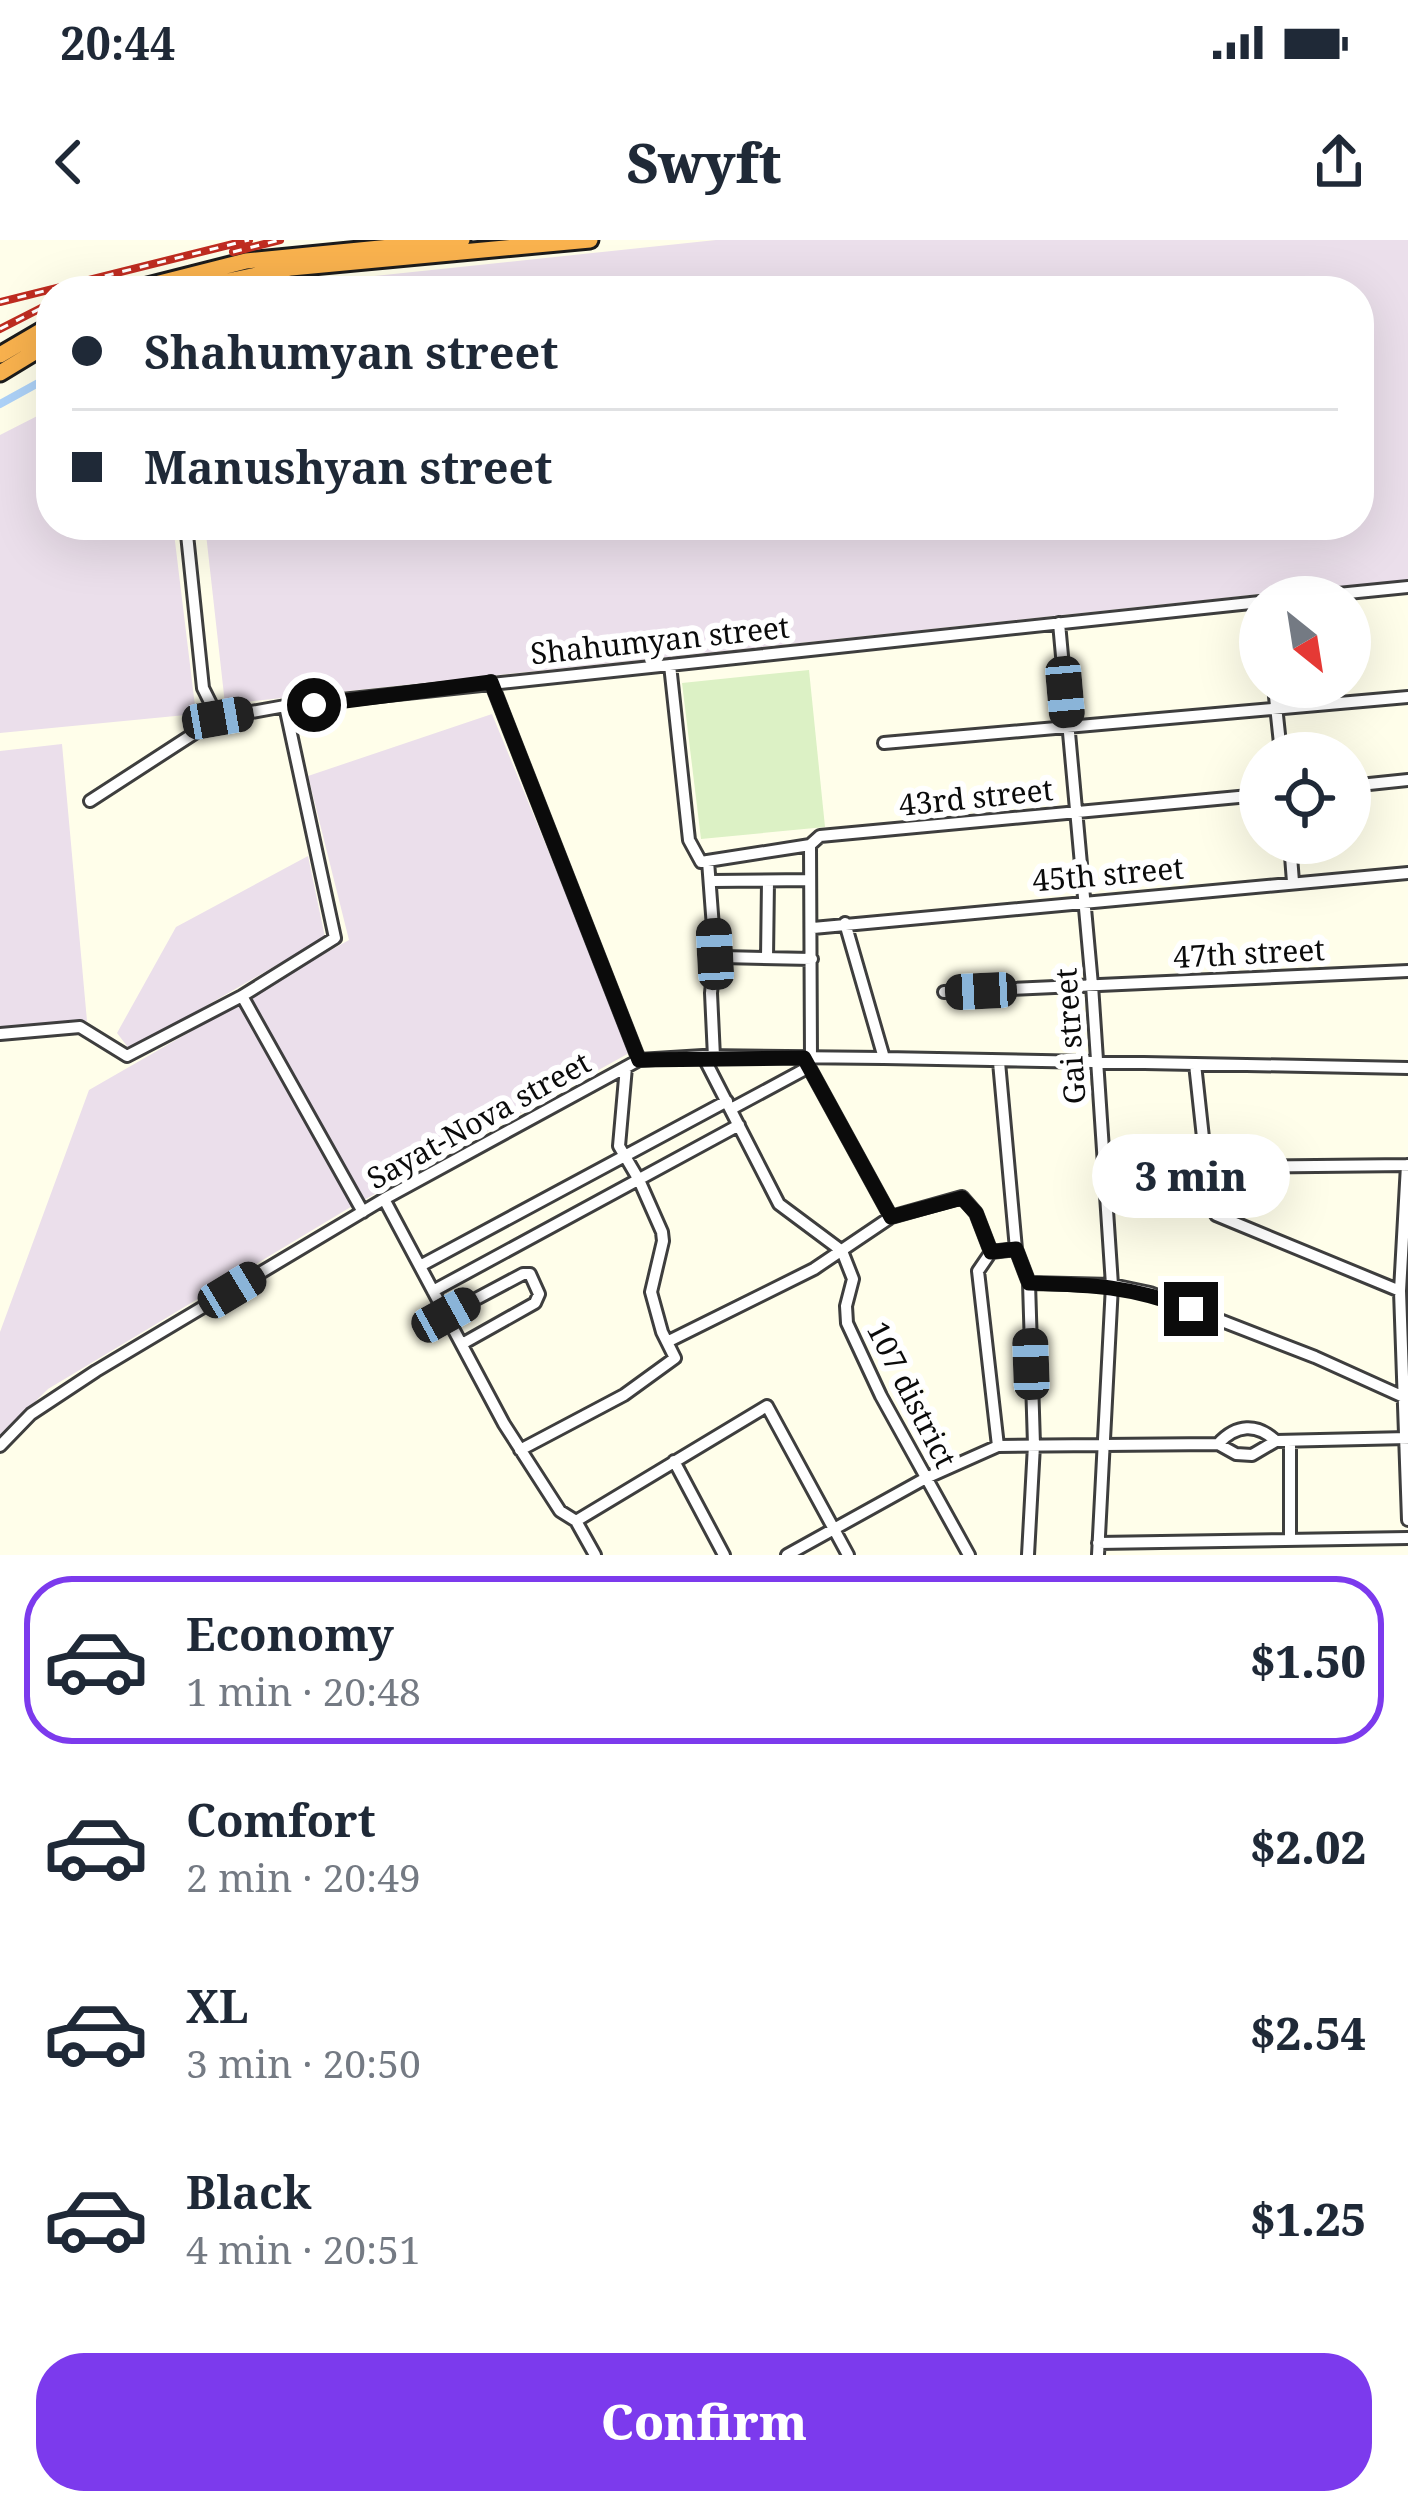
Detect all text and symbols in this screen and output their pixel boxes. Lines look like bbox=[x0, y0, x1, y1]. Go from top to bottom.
text: 20:44 bbox=[60, 12, 175, 73]
text: Swyft bbox=[627, 125, 781, 199]
icon: back bbox=[36, 129, 102, 195]
icon: share bbox=[1306, 129, 1372, 195]
text: Shahumyan street bbox=[144, 321, 558, 382]
text: Manushyan street bbox=[144, 436, 553, 497]
north arrow bbox=[1239, 576, 1371, 708]
map controls bbox=[1239, 576, 1371, 864]
street label: Shahumyan street bbox=[528, 606, 791, 673]
car bbox=[1044, 655, 1086, 729]
route start bbox=[287, 678, 341, 732]
car bbox=[179, 694, 257, 742]
button: locate bbox=[1239, 732, 1371, 864]
street label: 43rd street bbox=[897, 768, 1055, 825]
street label: 45th street bbox=[1030, 846, 1185, 901]
car bbox=[695, 917, 735, 991]
street label: 47th street bbox=[1172, 928, 1326, 977]
street label: Gai street bbox=[1044, 967, 1095, 1106]
car bbox=[944, 971, 1018, 1011]
street label: Sayat-Nova street bbox=[359, 1041, 597, 1198]
callout: 3 min bbox=[1092, 1135, 1290, 1219]
text: 3 min bbox=[1135, 1149, 1247, 1202]
car bbox=[192, 1256, 272, 1324]
car bbox=[406, 1282, 486, 1348]
route end bbox=[1164, 1282, 1218, 1336]
street label: 107 district bbox=[858, 1314, 967, 1475]
car bbox=[1012, 1327, 1050, 1401]
text: Economy bbox=[186, 1603, 394, 1664]
icon: car bbox=[42, 1606, 150, 1714]
text: $1.50 bbox=[1250, 1630, 1366, 1691]
text: 1 min · 20:48 bbox=[186, 1664, 421, 1717]
text: Comfort bbox=[186, 1789, 376, 1850]
icon: car bbox=[42, 1792, 150, 1900]
text: $2.02 bbox=[1250, 1816, 1366, 1877]
text: 2 min · 20:49 bbox=[186, 1850, 421, 1903]
text: XL bbox=[186, 1975, 248, 2036]
icon: car bbox=[42, 1978, 150, 2086]
text: $2.54 bbox=[1250, 2002, 1366, 2063]
text: 3 min · 20:50 bbox=[186, 2036, 421, 2089]
text: Black bbox=[186, 2161, 311, 2222]
icon: car bbox=[42, 2164, 150, 2272]
text: $1.25 bbox=[1250, 2188, 1366, 2249]
text: 4 min · 20:51 bbox=[186, 2222, 421, 2275]
button: Confirm bbox=[36, 2353, 1372, 2491]

